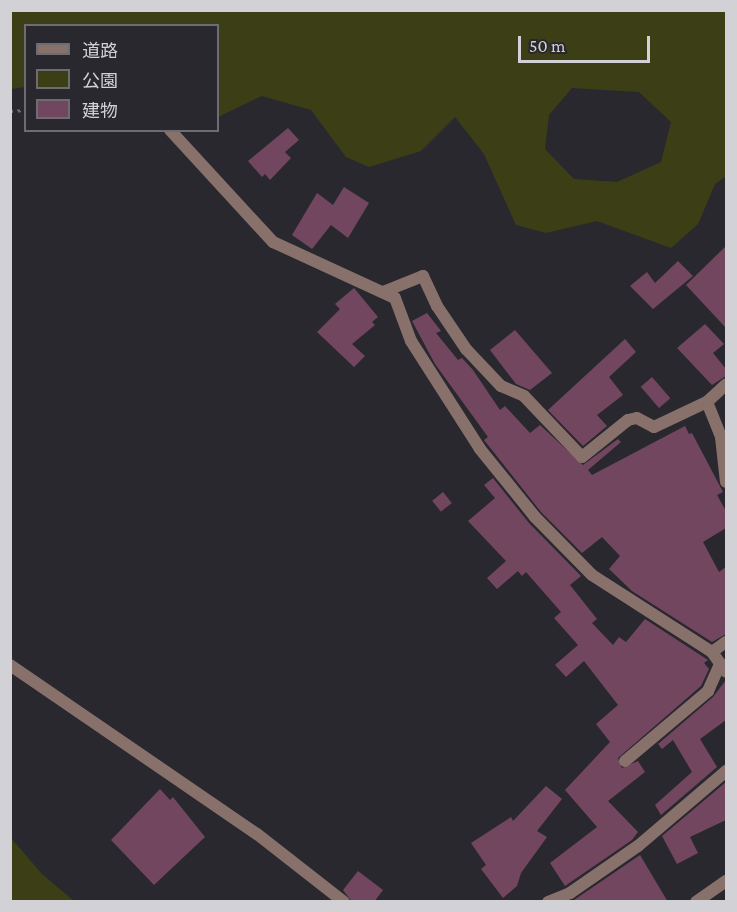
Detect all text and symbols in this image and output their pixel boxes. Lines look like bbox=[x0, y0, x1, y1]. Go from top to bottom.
legend bbox=[24, 24, 219, 132]
scale bar bbox=[521, 24, 653, 62]
text: 50 m bbox=[529, 36, 566, 56]
text: 道路 bbox=[82, 41, 118, 61]
text: 公園 bbox=[82, 71, 118, 91]
text: 建物 bbox=[82, 101, 118, 121]

